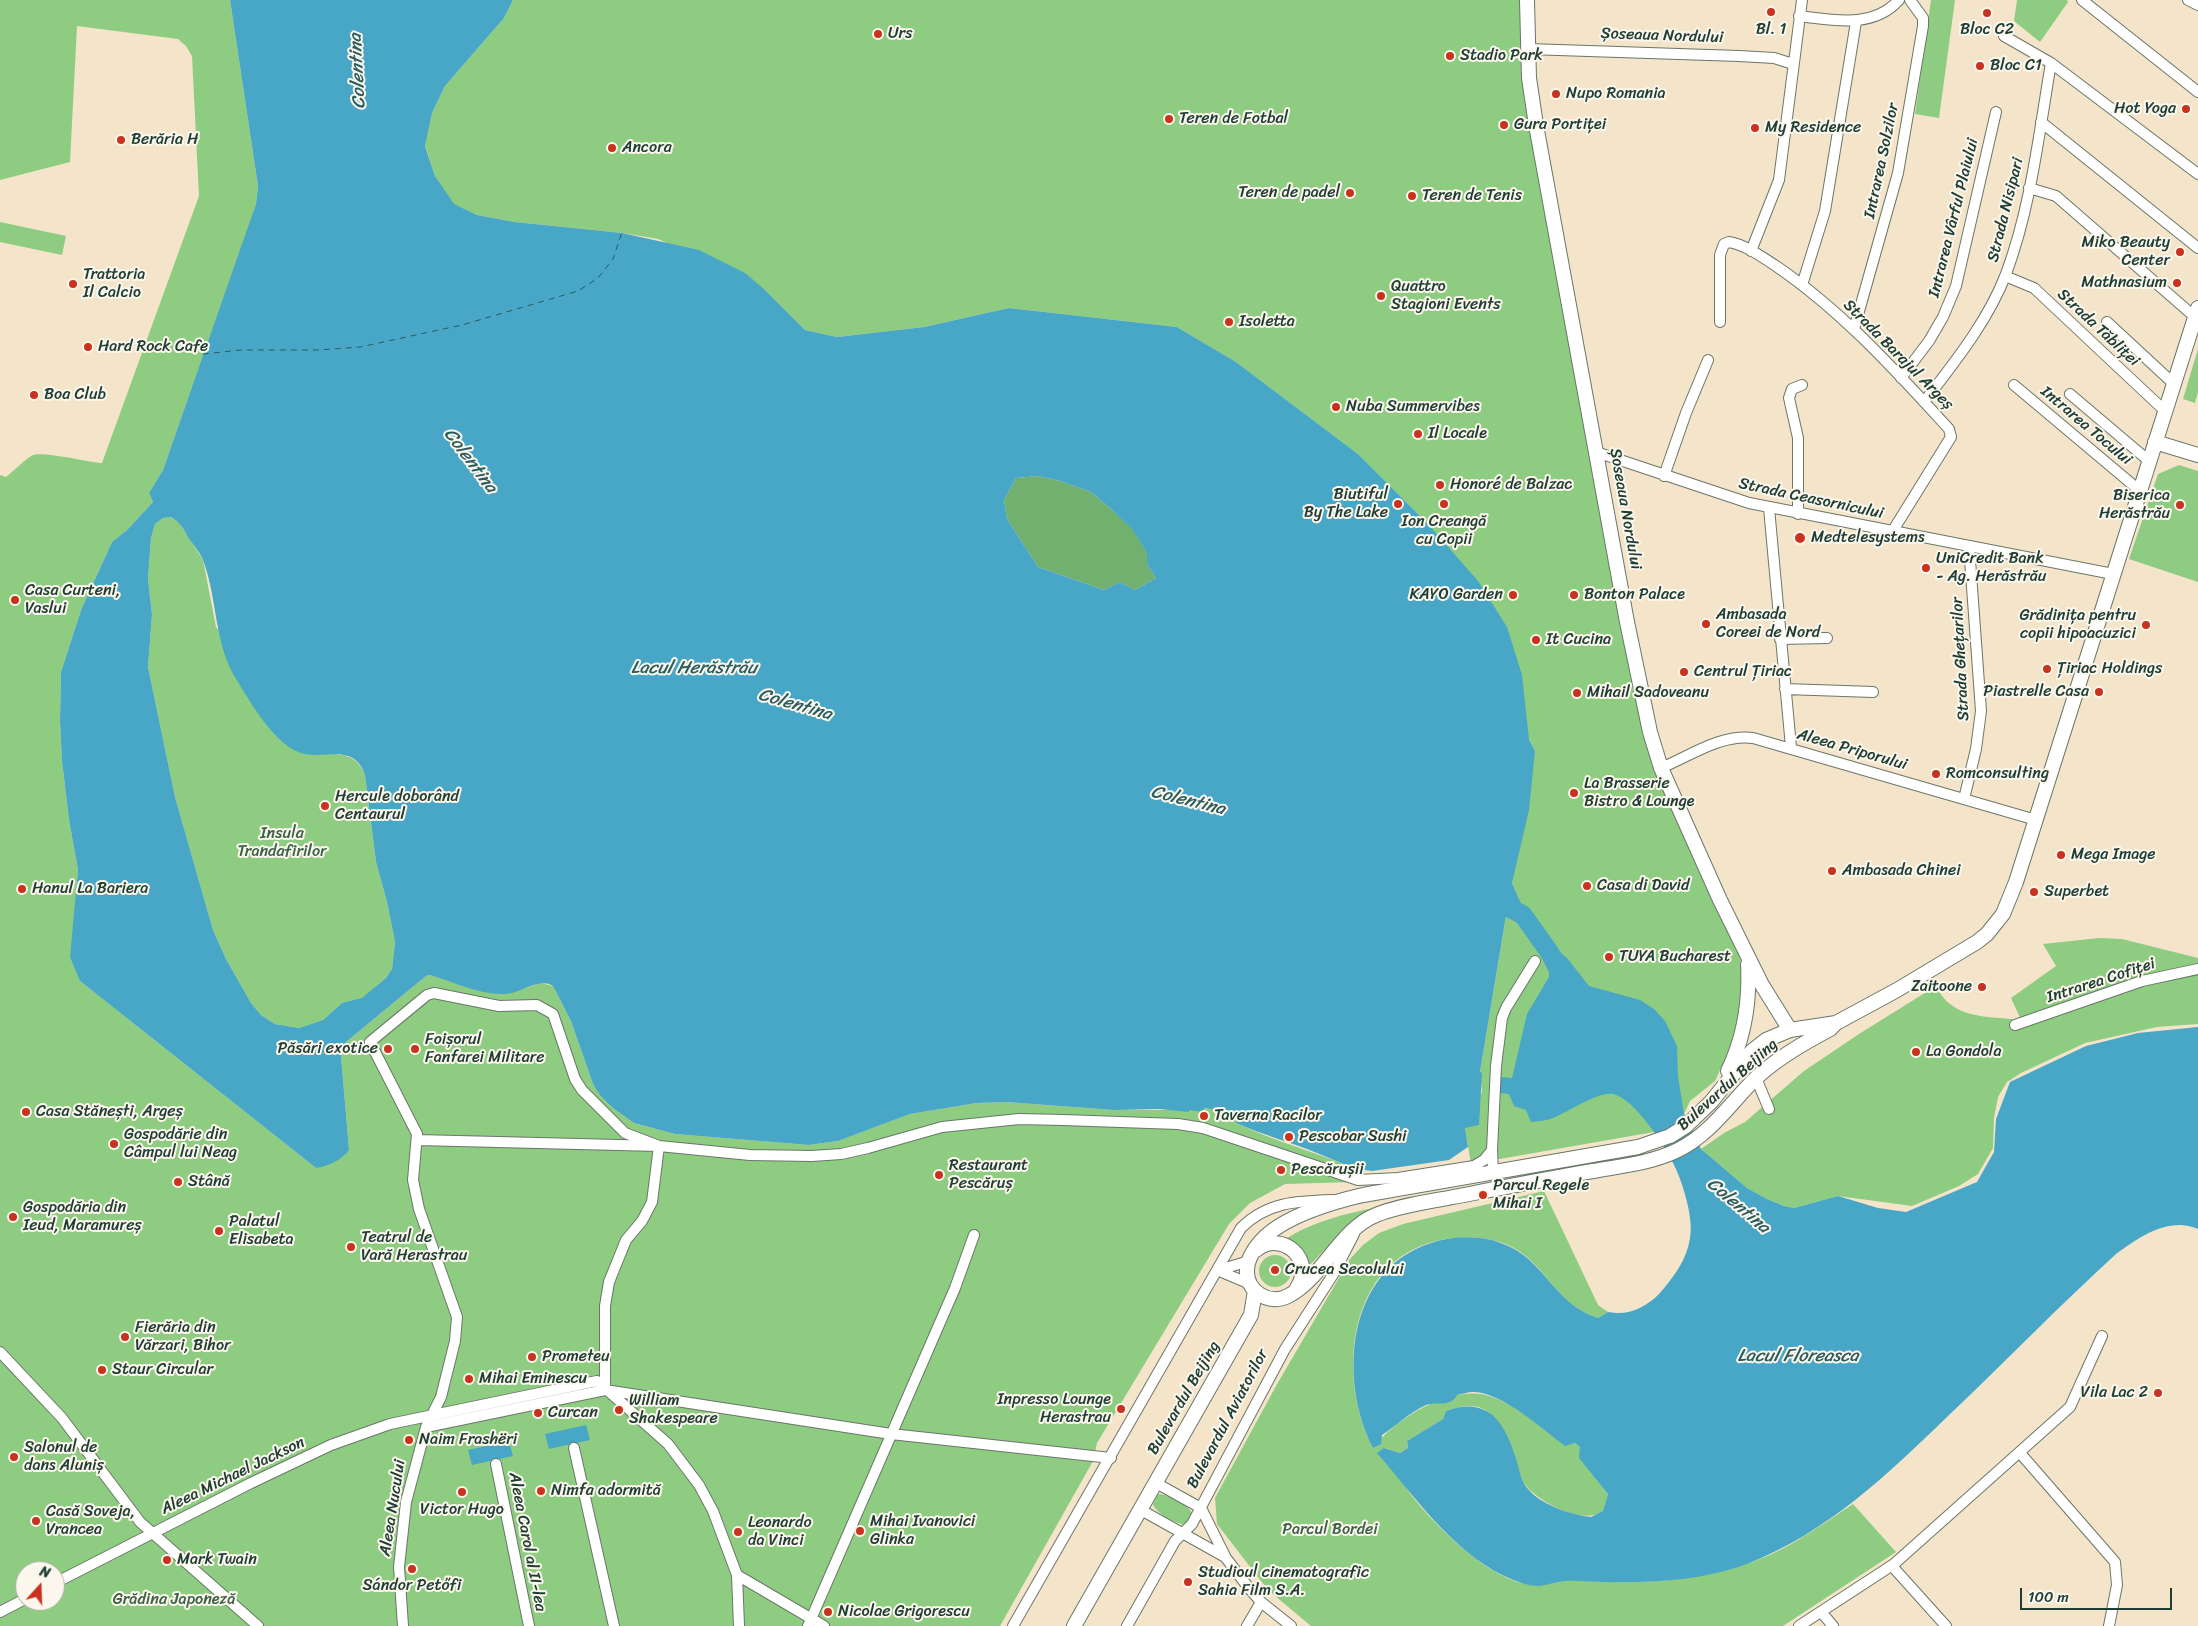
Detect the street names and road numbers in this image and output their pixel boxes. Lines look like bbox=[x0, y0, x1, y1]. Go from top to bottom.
street label: Șoseaua Nordului bbox=[1600, 24, 1724, 48]
street label: Intrarea Solzilor bbox=[1860, 102, 1904, 220]
street label: Intrarea Vârful Plaiului bbox=[1925, 136, 1983, 300]
street label: Strada Nisipari bbox=[1984, 156, 2028, 264]
street label: Strada Tăbliței bbox=[2053, 285, 2143, 371]
street label: Strada Barajul Argeș bbox=[1839, 296, 1957, 414]
street label: Intrarea Tocului bbox=[2036, 382, 2136, 470]
street label: Șoseaua Nordului bbox=[1605, 447, 1645, 571]
street label: Strada Ceasornicului bbox=[1737, 474, 1885, 524]
street label: Strada Ghețarilor bbox=[1948, 597, 1974, 721]
street label: Aleea Priporului bbox=[1795, 725, 1909, 775]
street label: Intrarea Cofiței bbox=[2044, 954, 2158, 1008]
street label: Bulevardul Beijing bbox=[1674, 1035, 1782, 1135]
street label: Bulevardul Beijing bbox=[1144, 1338, 1224, 1458]
street label: Bulevardul Aviatorilor bbox=[1183, 1346, 1273, 1492]
street label: Aleea Michael Jackson bbox=[158, 1433, 308, 1519]
street label: Aleea Nucului bbox=[376, 1458, 410, 1558]
street label: Aleea Carol al II-lea bbox=[504, 1471, 550, 1613]

